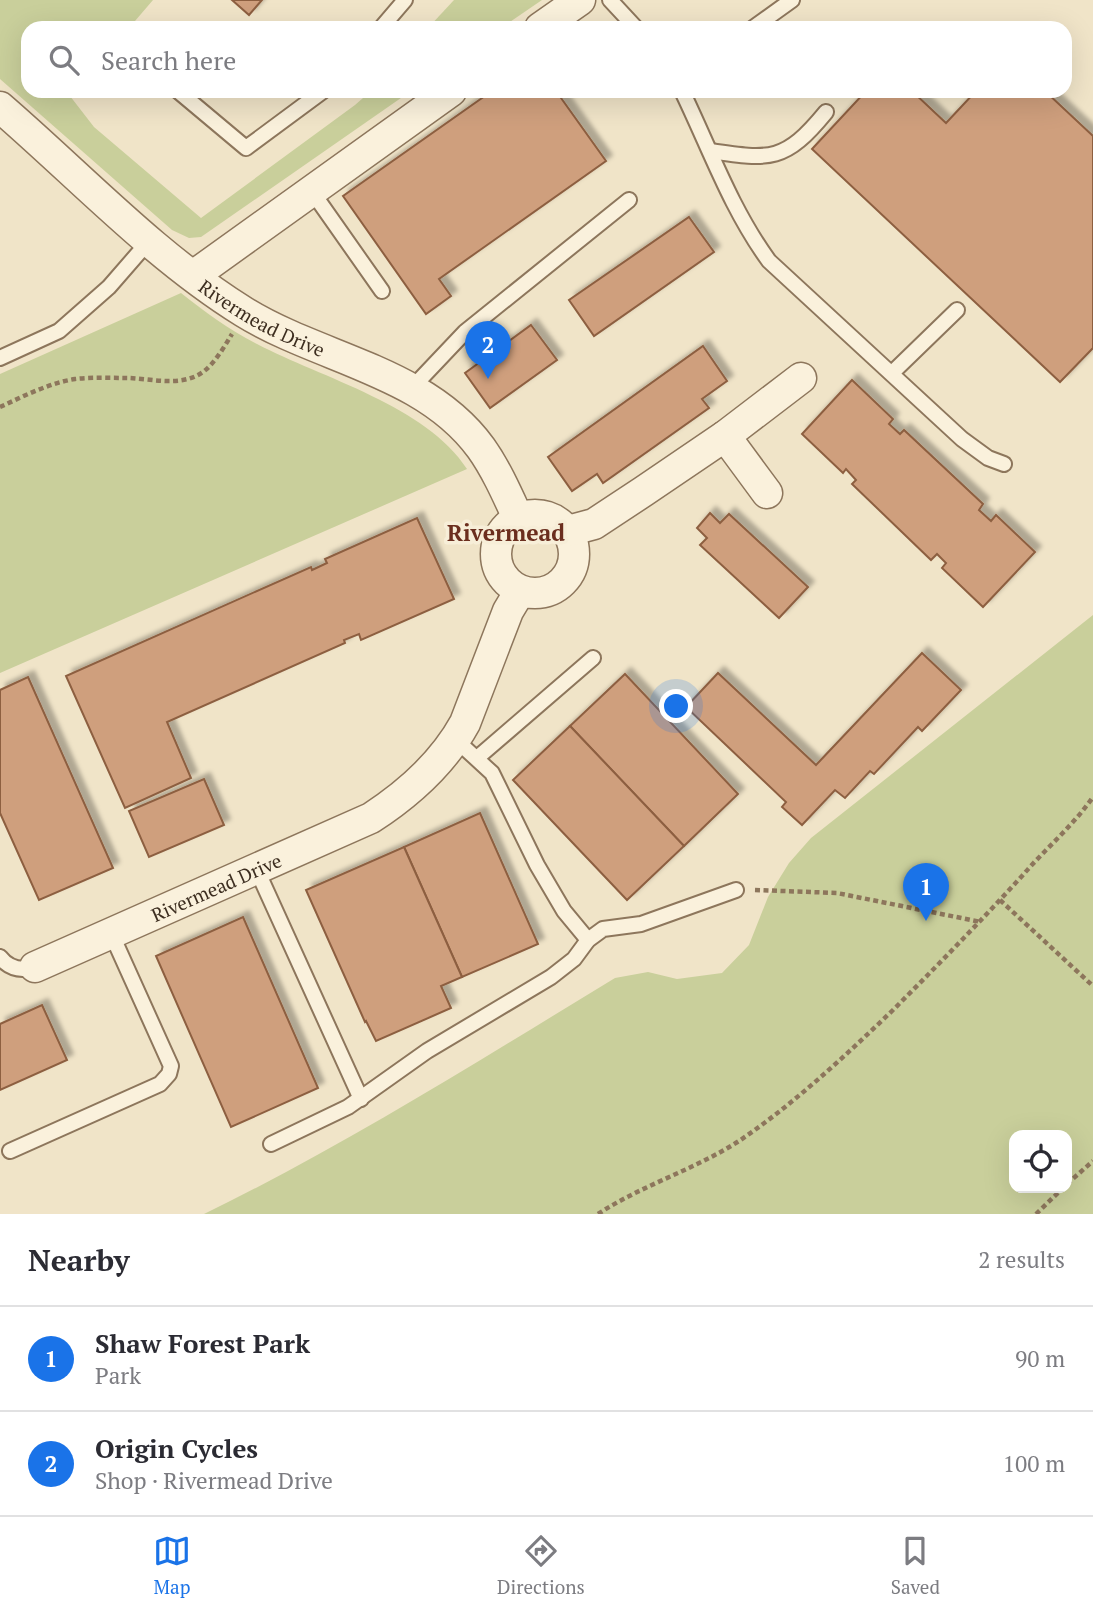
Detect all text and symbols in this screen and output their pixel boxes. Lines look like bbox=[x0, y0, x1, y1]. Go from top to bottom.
search box bbox=[21, 21, 1072, 98]
icon: search bbox=[45, 41, 83, 79]
text: Search here bbox=[101, 43, 236, 77]
street label: Rivermead Drive bbox=[194, 273, 329, 362]
pin: 2 bbox=[465, 321, 511, 379]
district label: Rivermead bbox=[447, 517, 565, 548]
your location bbox=[659, 689, 693, 723]
street label: Rivermead Drive bbox=[147, 847, 285, 927]
pin: 1 bbox=[903, 863, 949, 921]
map controls bbox=[1009, 1130, 1072, 1193]
button: locate bbox=[1009, 1130, 1072, 1193]
text: Nearby bbox=[28, 1240, 130, 1280]
text: 2 results bbox=[978, 1244, 1065, 1275]
text: Shaw Forest Park bbox=[95, 1326, 310, 1360]
text: 1 bbox=[45, 1343, 58, 1374]
text: 90 m bbox=[1015, 1343, 1065, 1374]
text: Park bbox=[95, 1360, 141, 1391]
text: Origin Cycles bbox=[95, 1431, 258, 1465]
text: 2 bbox=[45, 1448, 58, 1479]
text: 100 m bbox=[1003, 1448, 1065, 1479]
text: Shop · Rivermead Drive bbox=[95, 1465, 333, 1496]
tab: Map bbox=[153, 1532, 191, 1599]
tab: Directions bbox=[497, 1532, 585, 1599]
tab: Saved bbox=[891, 1532, 940, 1599]

